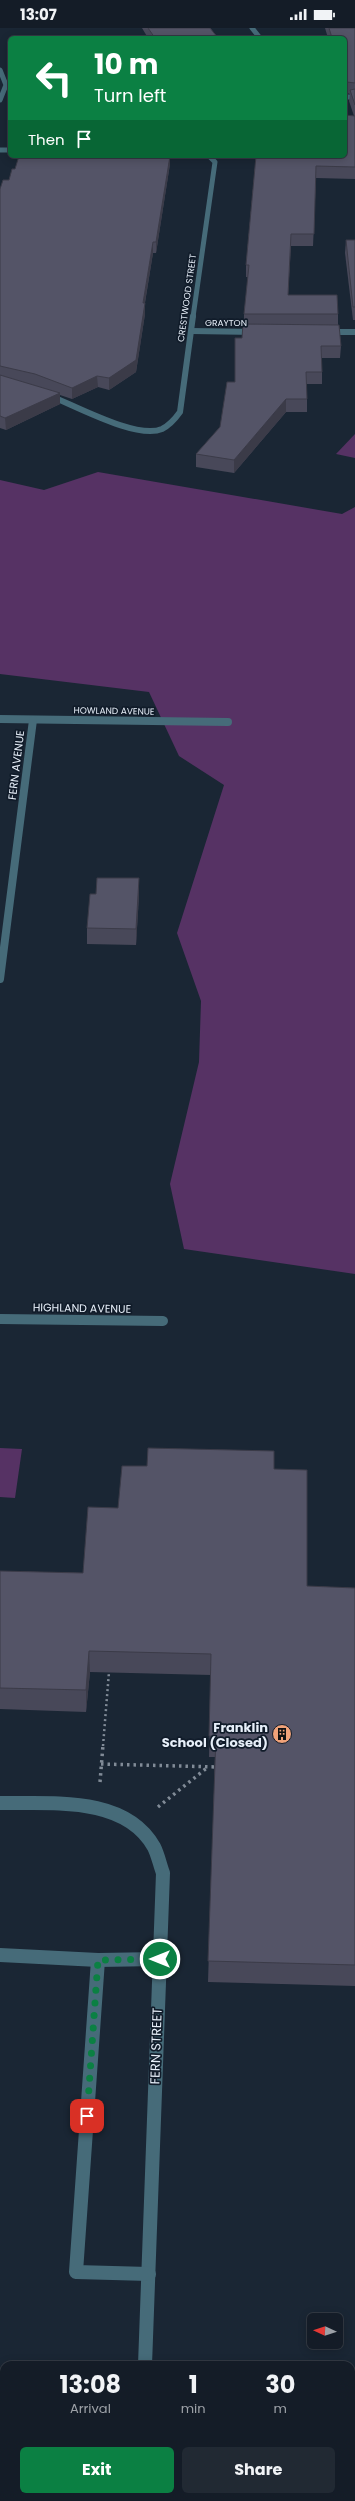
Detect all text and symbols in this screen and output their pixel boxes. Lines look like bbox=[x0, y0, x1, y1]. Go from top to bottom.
text: 13:07 bbox=[20, 4, 57, 25]
text: 10 m bbox=[94, 45, 158, 84]
icon: left bbox=[28, 52, 80, 104]
text: Turn left bbox=[94, 83, 166, 108]
icon: arrive bbox=[73, 128, 95, 150]
text: Then bbox=[28, 129, 65, 150]
street label: CRESTWOOD STREET bbox=[175, 253, 199, 343]
street label: GRAYTON bbox=[205, 317, 247, 329]
street label: HOWLAND AVENUE bbox=[73, 704, 155, 718]
street label: FERN AVENUE bbox=[4, 729, 28, 801]
street label: HIGHLAND AVENUE bbox=[33, 1299, 131, 1317]
place label: Franklin School (Closed) bbox=[162, 1718, 268, 1752]
building icon: Franklin School (Closed) bbox=[271, 1723, 293, 1745]
position arrow bbox=[139, 1938, 181, 1980]
street label: FERN STREET bbox=[145, 2007, 167, 2085]
pin bbox=[70, 2099, 104, 2133]
icon: arrive bbox=[76, 2105, 98, 2127]
north arrow bbox=[307, 2313, 343, 2349]
map controls bbox=[307, 2313, 343, 2349]
text: 13:08 bbox=[60, 2368, 121, 2401]
text: 1 bbox=[189, 2368, 198, 2401]
text: 30 bbox=[265, 2368, 295, 2401]
text: Arrival bbox=[70, 2399, 111, 2418]
text: min bbox=[181, 2399, 206, 2418]
text: m bbox=[274, 2399, 287, 2418]
button: Exit bbox=[20, 2447, 174, 2493]
button: Share bbox=[182, 2447, 335, 2493]

